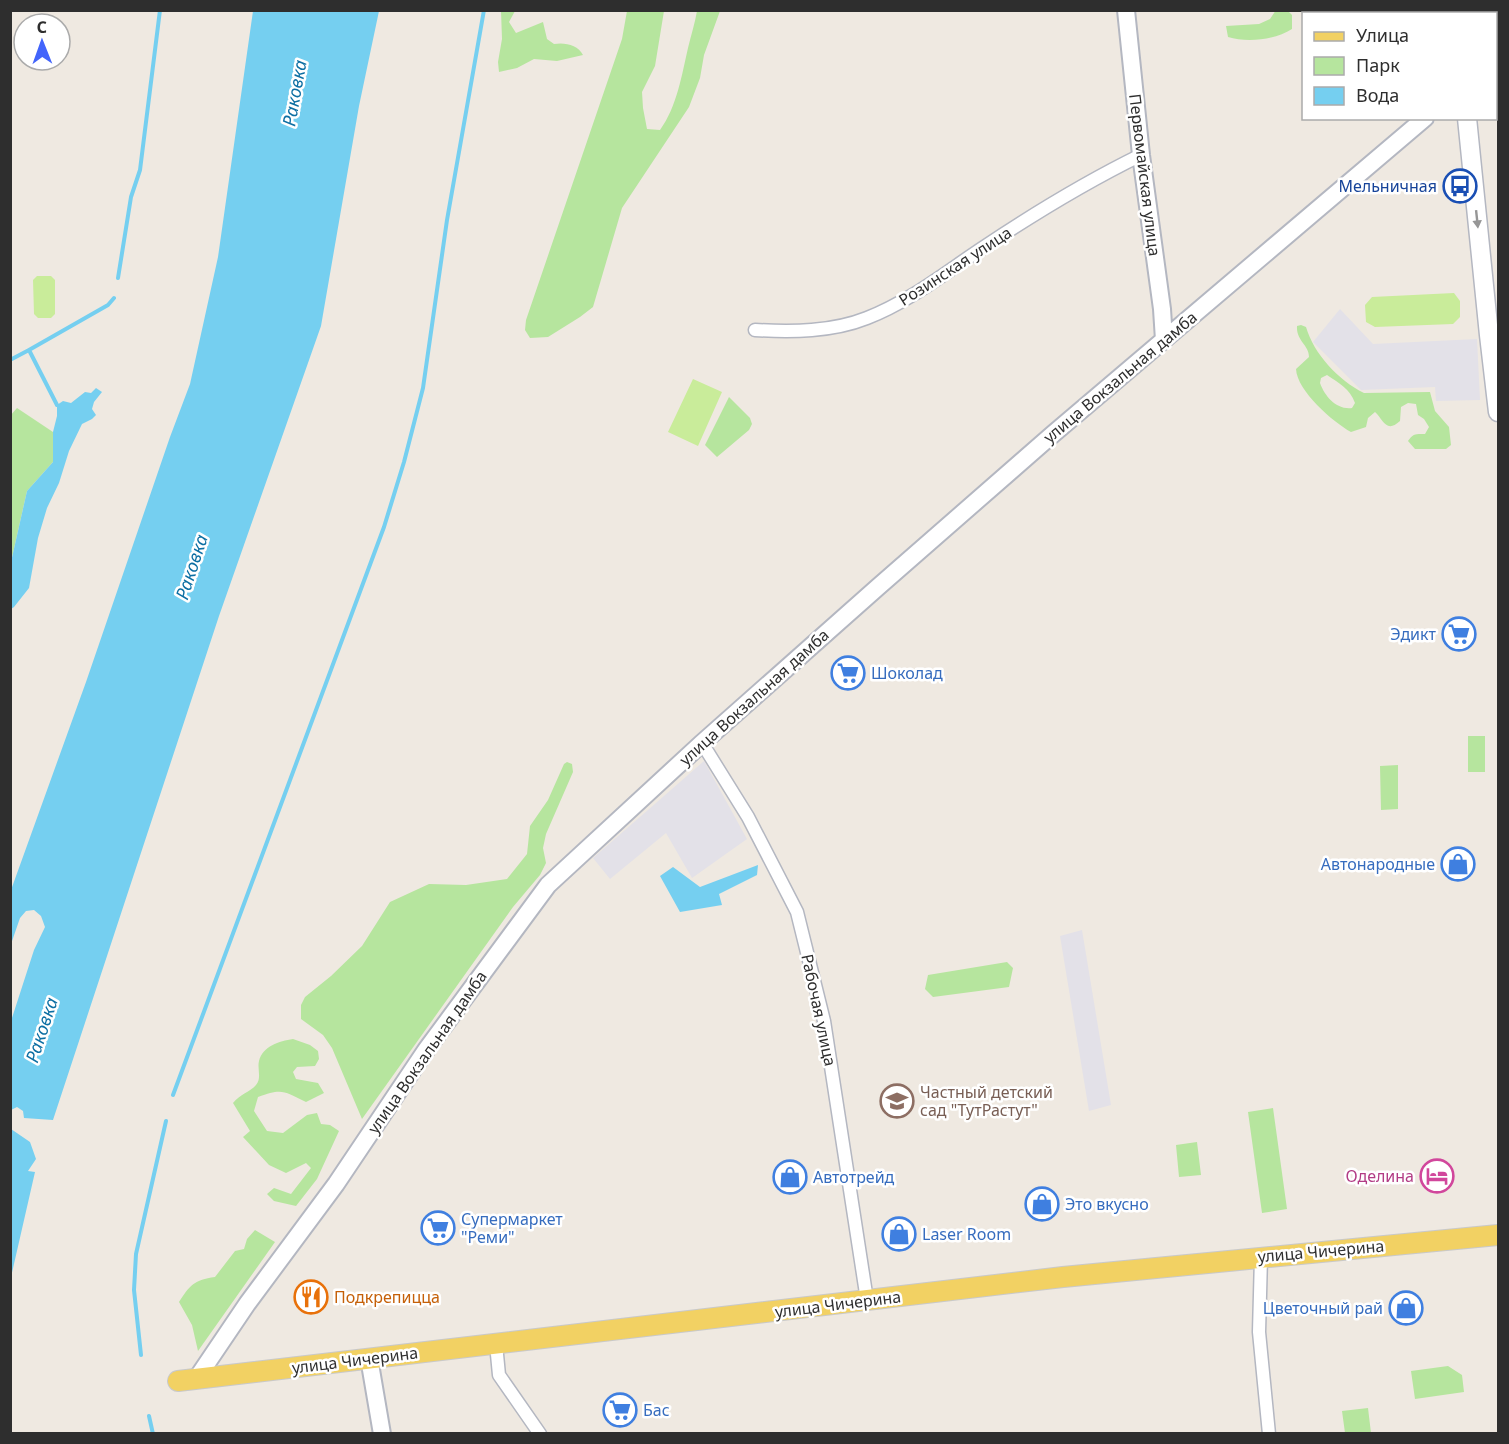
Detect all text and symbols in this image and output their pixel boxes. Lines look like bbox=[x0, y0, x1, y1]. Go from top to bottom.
north arrow bbox=[12, 12, 72, 72]
legend bbox=[1302, 12, 1497, 120]
text: С bbox=[36, 16, 47, 38]
text: Улица bbox=[1356, 23, 1409, 47]
text: Парк bbox=[1356, 53, 1400, 77]
water label: Раковка bbox=[276, 58, 312, 128]
text: Вода bbox=[1356, 83, 1399, 107]
street label: Первомайская улица bbox=[1124, 92, 1166, 258]
bus stop icon: Мельничная bbox=[1442, 168, 1478, 204]
place label: Мельничная bbox=[1338, 175, 1437, 197]
one-way arrow bbox=[1472, 209, 1482, 228]
street label: Розинская улица bbox=[894, 221, 1016, 311]
street label: улица Вокзальная дамба bbox=[1039, 306, 1201, 448]
water label: Раковка bbox=[169, 531, 213, 602]
supermarket icon: Эдикт bbox=[1441, 616, 1477, 652]
place label: Эдикт bbox=[1390, 623, 1437, 645]
street label: улица Вокзальная дамба bbox=[674, 624, 834, 770]
supermarket icon: Шоколад bbox=[830, 655, 866, 691]
place label: Шоколад bbox=[871, 662, 943, 684]
shop icon: Автонародные bbox=[1440, 846, 1476, 882]
place label: Автонародные bbox=[1321, 853, 1435, 875]
street label: Рабочая улица bbox=[796, 952, 842, 1068]
street label: улица Вокзальная дамба bbox=[362, 966, 492, 1138]
water label: Раковка bbox=[19, 994, 63, 1065]
place label: Частный детский сад "ТутРастут" bbox=[920, 1081, 1053, 1121]
school or university icon: Частный детский сад "ТутРастут" bbox=[879, 1083, 915, 1119]
hotel icon: Оделина bbox=[1419, 1158, 1455, 1194]
shop icon: Автотрейд bbox=[772, 1159, 808, 1195]
place label: Оделина bbox=[1345, 1165, 1414, 1187]
place label: Автотрейд bbox=[813, 1166, 895, 1188]
shop icon: Это вкусно bbox=[1024, 1186, 1060, 1222]
place label: Это вкусно bbox=[1065, 1193, 1149, 1215]
place label: Супермаркет "Реми" bbox=[461, 1208, 563, 1248]
supermarket icon: Супермаркет "Реми" bbox=[420, 1210, 456, 1246]
shop icon: Laser Room bbox=[881, 1216, 917, 1252]
place label: Laser Room bbox=[922, 1223, 1011, 1245]
street label: улица Чичерина bbox=[1257, 1235, 1385, 1267]
restaurant icon: Подкрепицца bbox=[293, 1279, 329, 1315]
street label: улица Чичерина bbox=[774, 1285, 902, 1323]
place label: Подкрепицца bbox=[334, 1286, 440, 1308]
shop icon: Цветочный рай bbox=[1388, 1290, 1424, 1326]
place label: Цветочный рай bbox=[1263, 1297, 1383, 1319]
street label: улица Чичерина bbox=[291, 1341, 419, 1379]
supermarket icon: Бас bbox=[602, 1392, 638, 1428]
place label: Бас bbox=[643, 1399, 670, 1421]

